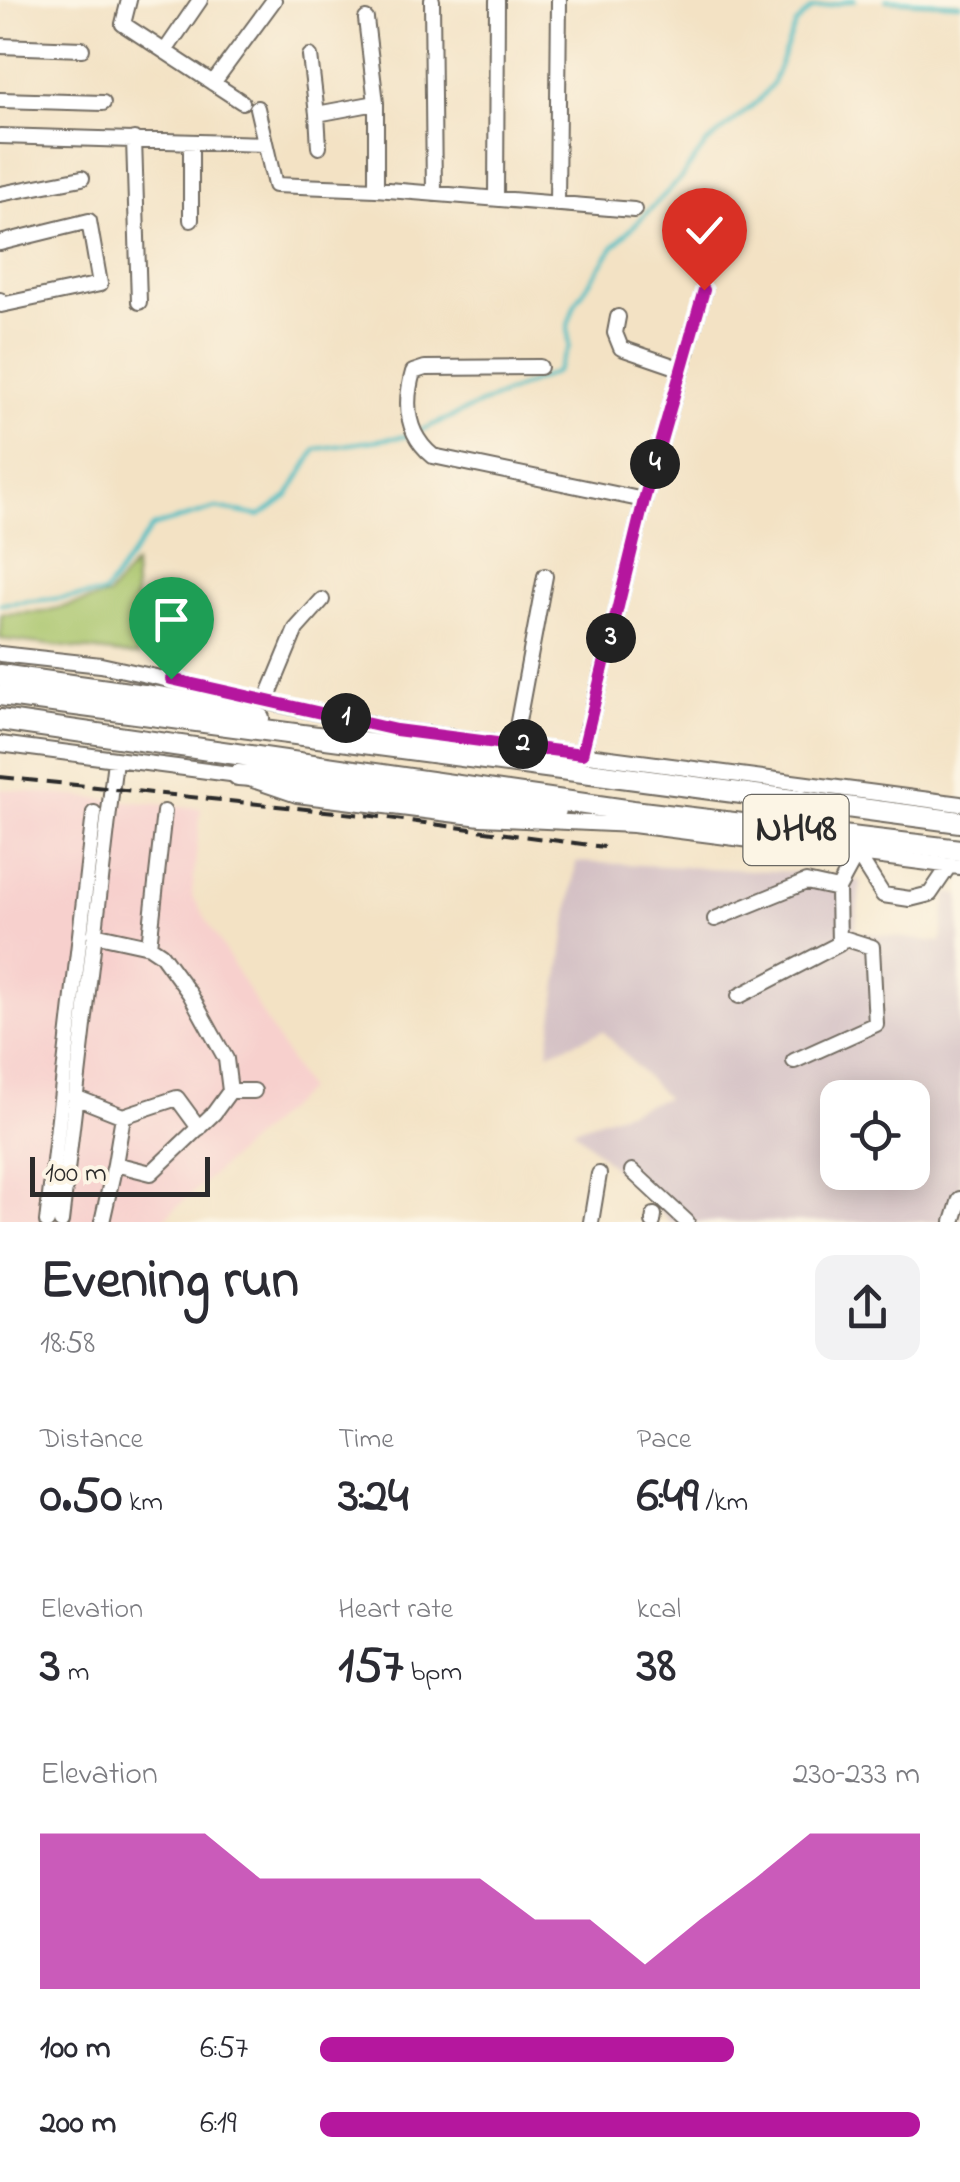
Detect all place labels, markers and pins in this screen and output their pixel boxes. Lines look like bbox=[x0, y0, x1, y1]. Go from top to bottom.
pin bbox=[662, 188, 747, 291]
pin: 4 bbox=[630, 439, 680, 489]
pin bbox=[129, 577, 214, 680]
pin: 3 bbox=[586, 613, 636, 663]
pin: 1 bbox=[321, 693, 371, 743]
pin: 2 bbox=[498, 719, 548, 769]

